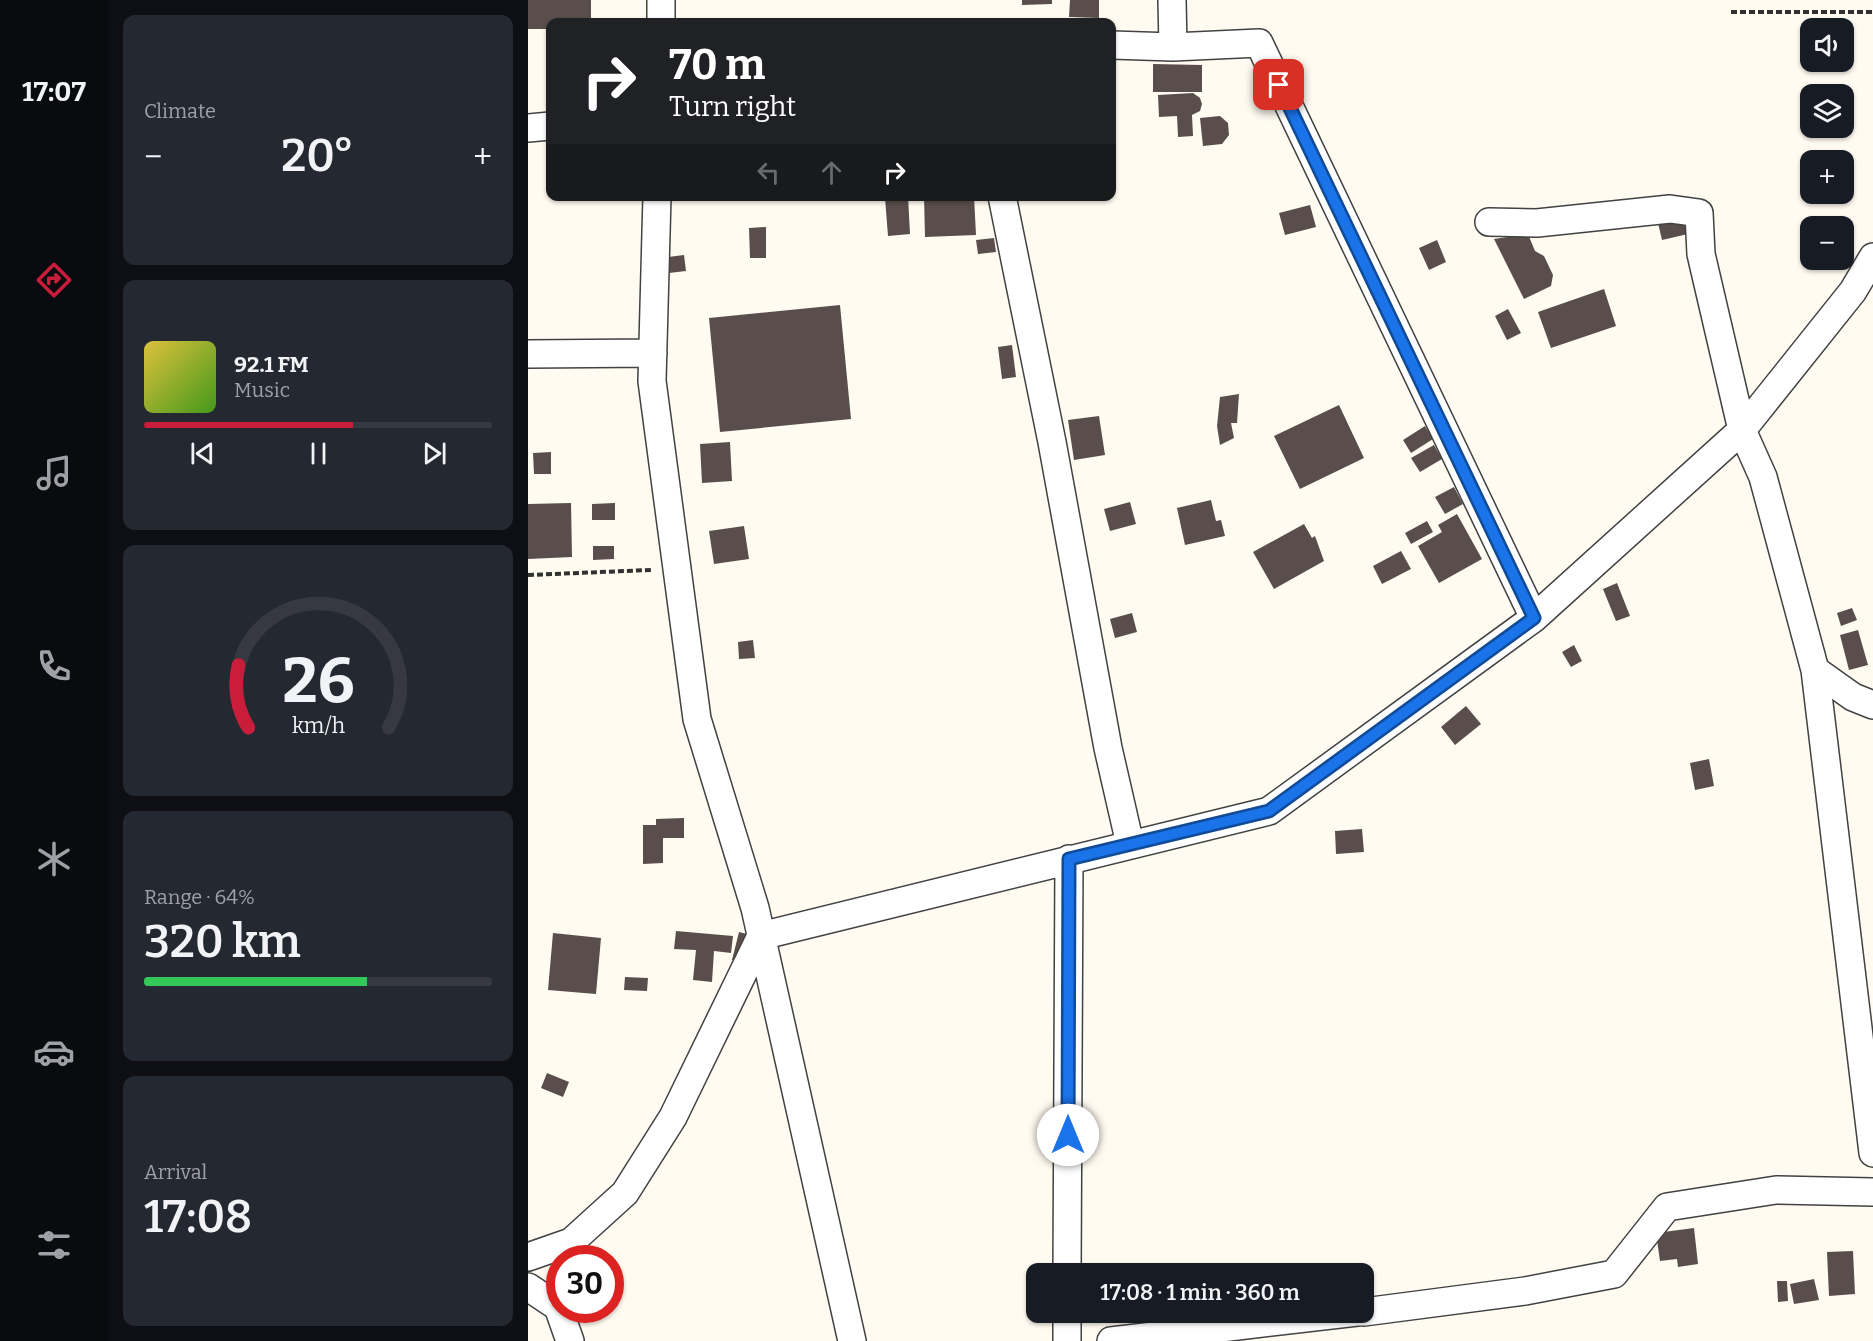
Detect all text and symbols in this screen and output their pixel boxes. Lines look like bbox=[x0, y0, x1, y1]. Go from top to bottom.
map controls bbox=[1800, 18, 1854, 270]
button: sound bbox=[1800, 18, 1854, 72]
text: 70 m bbox=[669, 40, 765, 90]
icon: right bbox=[570, 42, 648, 120]
pin bbox=[1253, 59, 1304, 110]
icon: arrive bbox=[1262, 68, 1295, 101]
text: 17:07 bbox=[22, 76, 86, 108]
button: layers bbox=[1800, 84, 1854, 138]
text: Turn right bbox=[669, 91, 796, 123]
text: Climate bbox=[144, 99, 216, 123]
text: 20° bbox=[281, 129, 354, 183]
text: − bbox=[144, 137, 162, 177]
text: + bbox=[473, 137, 492, 177]
button: + bbox=[1800, 150, 1854, 204]
icon: left bbox=[752, 156, 785, 189]
icon: ahead bbox=[815, 156, 848, 189]
icon: right bbox=[878, 156, 911, 189]
button: − bbox=[1800, 216, 1854, 270]
icon: directions bbox=[33, 259, 75, 301]
text: 92.1 FM bbox=[234, 351, 309, 378]
text: Music bbox=[234, 378, 290, 402]
icon: previous bbox=[186, 437, 219, 470]
icon: pause bbox=[302, 437, 335, 470]
icon: next bbox=[418, 437, 451, 470]
icon: music bbox=[33, 452, 75, 494]
text: 26 bbox=[282, 644, 354, 719]
icon: phone bbox=[33, 645, 75, 687]
text: km/h bbox=[291, 713, 345, 739]
icon: climate bbox=[33, 838, 75, 880]
text: Range · 64% bbox=[144, 885, 255, 909]
text: 320 km bbox=[144, 915, 301, 969]
icon: car bbox=[33, 1031, 75, 1073]
position arrow bbox=[1036, 1103, 1100, 1167]
text: Arrival bbox=[144, 1160, 207, 1184]
text: 17:08 bbox=[144, 1190, 252, 1244]
icon: filters bbox=[33, 1224, 75, 1266]
speed limit sign: 30 bbox=[546, 1245, 624, 1323]
text: 17:08 · 1 min · 360 m bbox=[1100, 1279, 1300, 1306]

